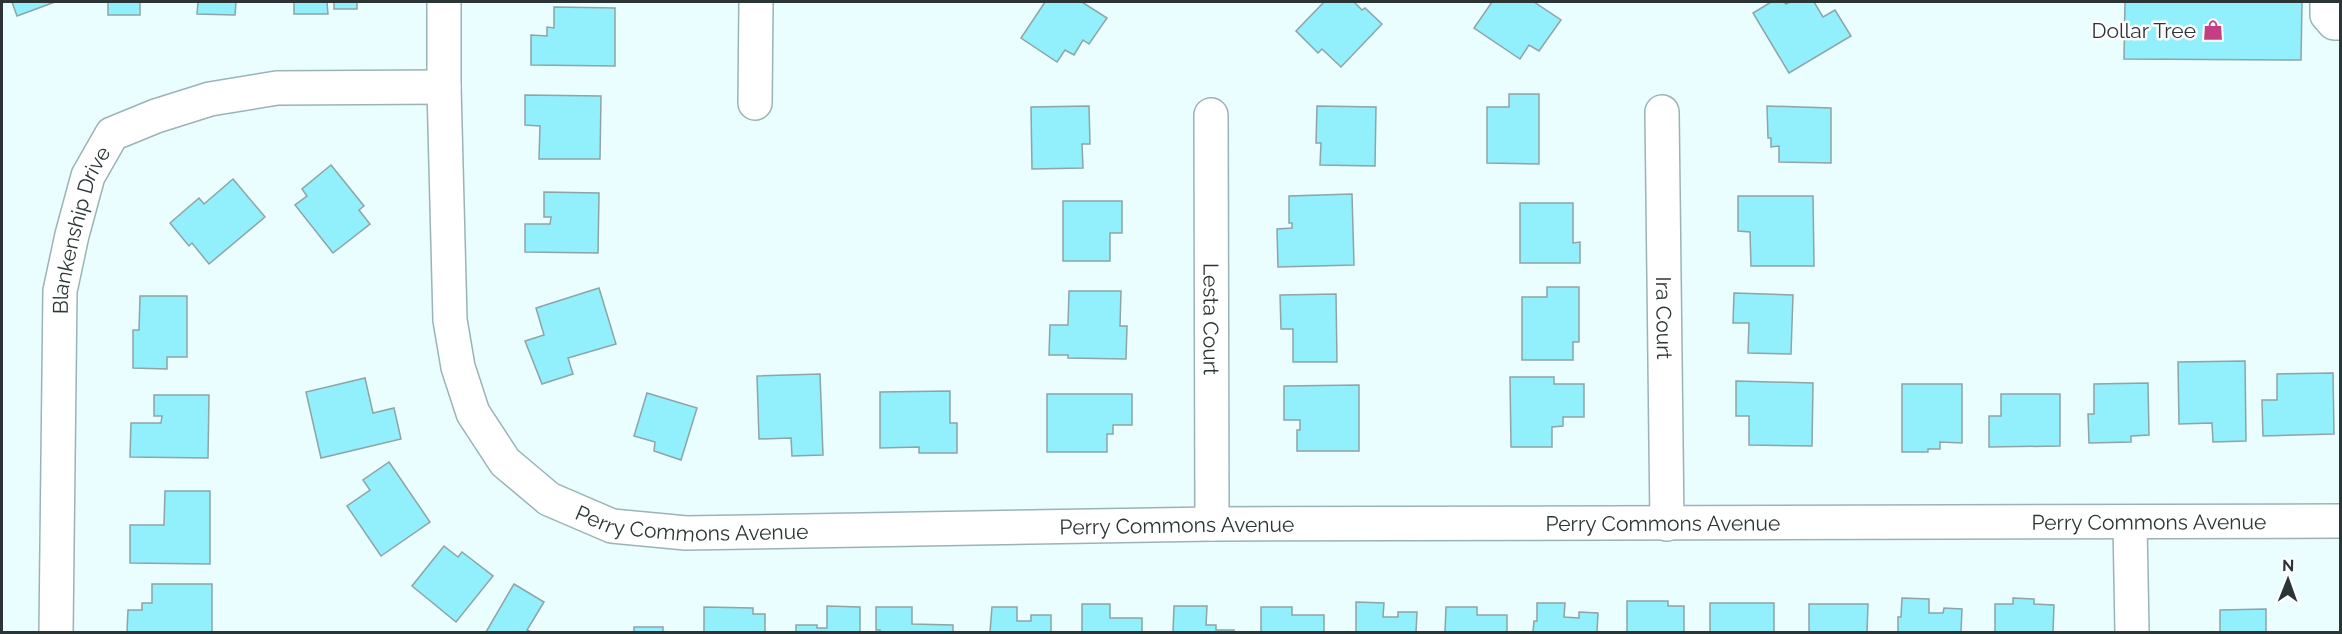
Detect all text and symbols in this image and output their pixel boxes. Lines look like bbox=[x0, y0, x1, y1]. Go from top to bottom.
place label: Dollar Tree bbox=[2091, 18, 2196, 43]
shop icon: Dollar Tree bbox=[2201, 18, 2225, 42]
street label: Blankenship Drive bbox=[47, 142, 115, 314]
street label: Lesta Court bbox=[1199, 263, 1224, 375]
street label: Ira Court bbox=[1651, 276, 1678, 360]
street label: Perry Commons Avenue bbox=[572, 499, 809, 546]
street label: Perry Commons Avenue bbox=[2031, 509, 2266, 534]
street label: Perry Commons Avenue bbox=[1545, 510, 1780, 536]
street label: Perry Commons Avenue bbox=[1059, 511, 1294, 539]
north arrow bbox=[2258, 550, 2318, 610]
text: N bbox=[2282, 556, 2295, 575]

